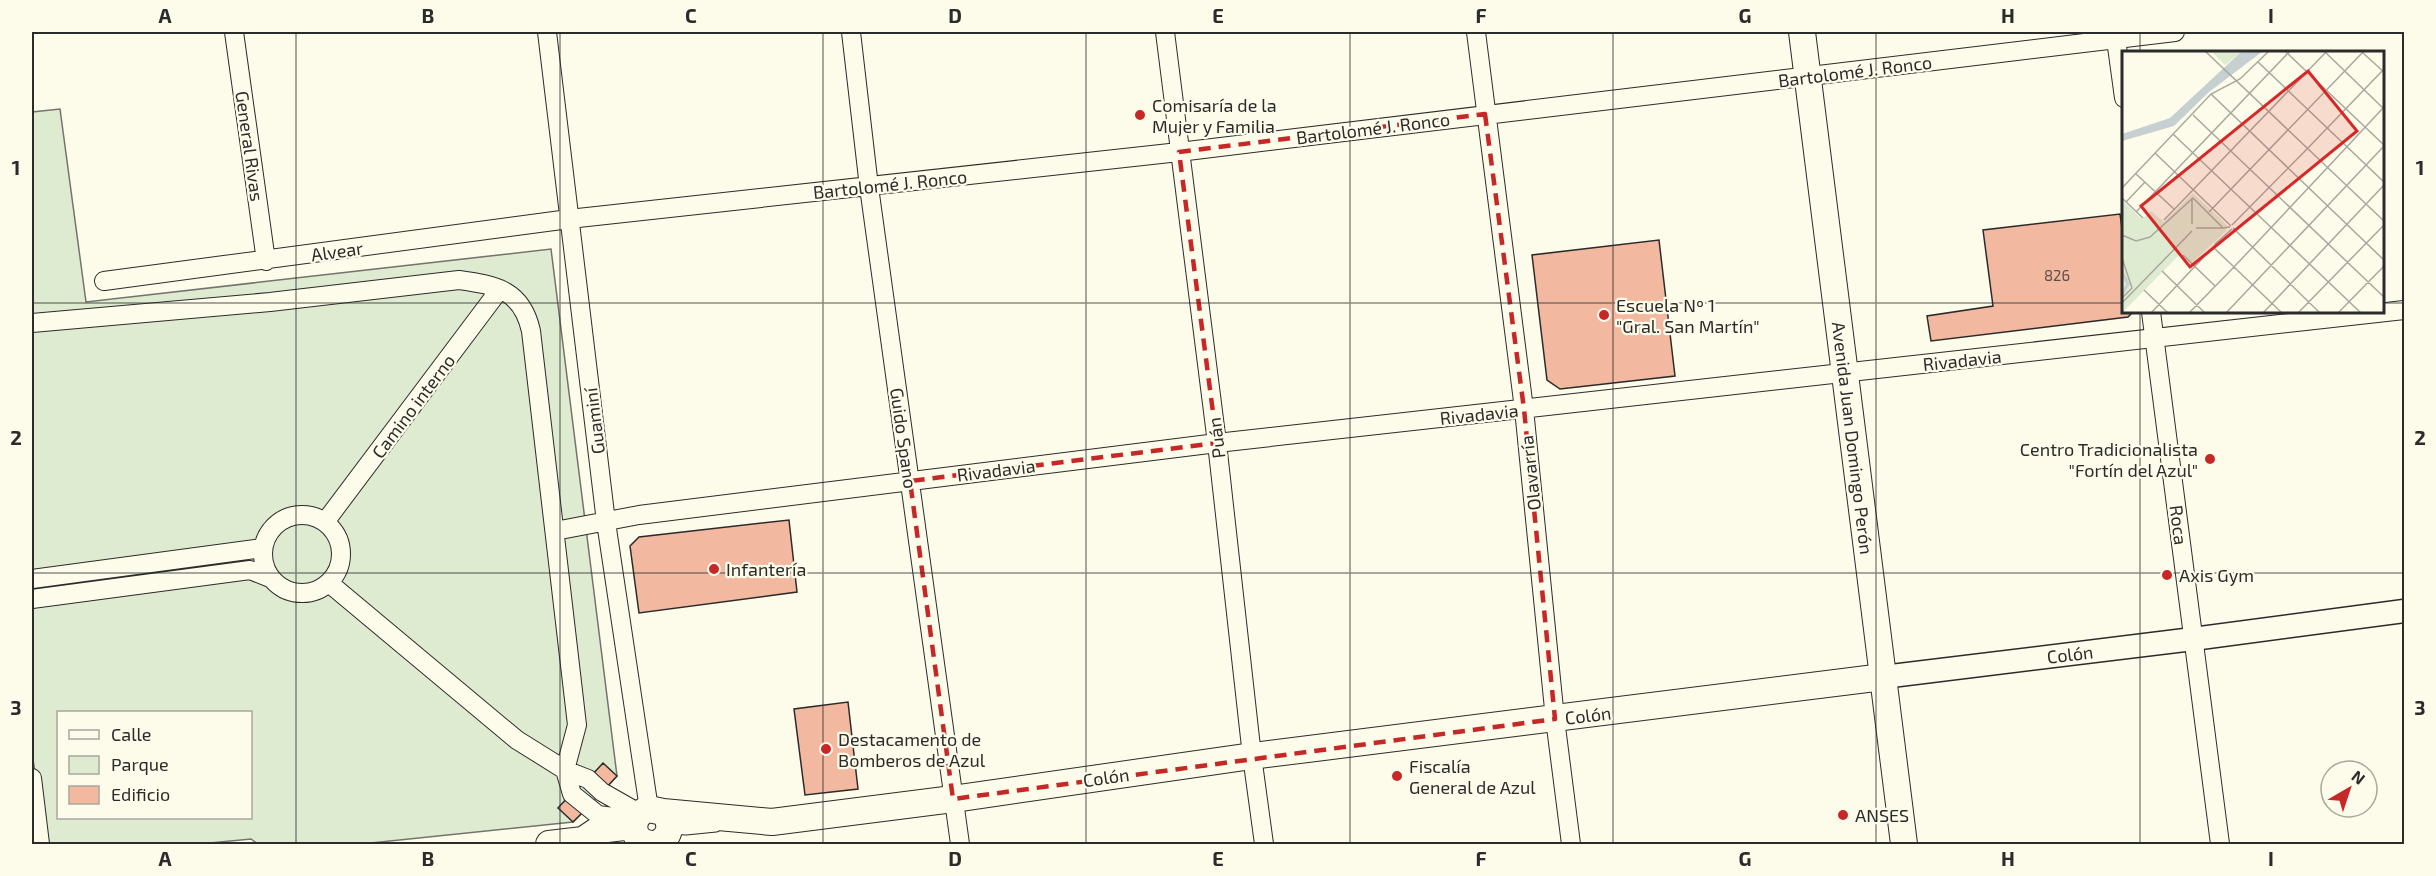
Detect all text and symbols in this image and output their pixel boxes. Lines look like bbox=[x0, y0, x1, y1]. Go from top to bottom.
text: A bbox=[158, 3, 172, 27]
text: B bbox=[422, 3, 434, 27]
text: C bbox=[685, 3, 697, 27]
text: D bbox=[948, 3, 962, 27]
text: E bbox=[1212, 3, 1224, 27]
text: F bbox=[1475, 3, 1487, 27]
text: G bbox=[1739, 3, 1751, 27]
text: H bbox=[2001, 3, 2015, 27]
text: I bbox=[2268, 3, 2274, 27]
street label: Bartolomé J. Ronco bbox=[1777, 51, 1933, 91]
inset map bbox=[2122, 51, 2385, 314]
street label: General Rivas bbox=[231, 89, 269, 203]
place label: Comisaría de la Mujer y Familia bbox=[1152, 94, 1277, 137]
marker: Comisaría de la Mujer y Familia bbox=[1133, 108, 1147, 122]
street label: Bartolomé J. Ronco bbox=[1295, 108, 1451, 148]
text: 1 bbox=[12, 155, 20, 179]
text: 1 bbox=[2416, 155, 2424, 179]
street label: Bartolomé J. Ronco bbox=[812, 165, 968, 203]
street label: Alvear bbox=[310, 236, 364, 266]
house number: 826 bbox=[2044, 266, 2070, 284]
place label: Escuela Nº 1 "Gral. San Martín" bbox=[1616, 294, 1760, 337]
marker: Escuela Nº 1 "Gral. San Martín" bbox=[1597, 308, 1611, 322]
street label: Avenida Juan Domingo Perón bbox=[1828, 320, 1878, 556]
street label: Rivadavia bbox=[1922, 345, 2002, 375]
street label: Camino interno bbox=[367, 350, 459, 462]
street label: Guaminí bbox=[579, 386, 609, 455]
street label: Guido Spano bbox=[886, 386, 922, 490]
street label: Rivadavia bbox=[1439, 399, 1519, 429]
street label: Puán bbox=[1203, 416, 1229, 460]
text: 2 bbox=[10, 425, 22, 449]
text: 2 bbox=[2414, 425, 2426, 449]
street label: Olavarría bbox=[1515, 434, 1545, 512]
place label: Centro Tradicionalista "Fortín del Azul" bbox=[2020, 438, 2198, 481]
marker: Centro Tradicionalista "Fortín del Azul" bbox=[2203, 452, 2217, 466]
street label: Rivadavia bbox=[955, 454, 1037, 486]
street label: Roca bbox=[2166, 504, 2192, 546]
place label: Infantería bbox=[726, 558, 806, 580]
marker: Infantería bbox=[707, 562, 721, 576]
place label: Axis Gym bbox=[2179, 564, 2254, 586]
marker: Axis Gym bbox=[2160, 568, 2174, 582]
street label: Colón bbox=[2046, 640, 2094, 668]
text: 3 bbox=[10, 695, 22, 719]
text: 3 bbox=[2414, 695, 2426, 719]
street label: Colón bbox=[1564, 701, 1612, 729]
legend bbox=[57, 711, 252, 819]
text: Calle bbox=[111, 723, 152, 745]
place label: Destacamento de Bomberos de Azul bbox=[838, 728, 986, 771]
marker: Destacamento de Bomberos de Azul bbox=[819, 742, 833, 756]
text: Parque bbox=[111, 753, 169, 775]
place label: Fiscalía General de Azul bbox=[1409, 755, 1536, 798]
north arrow bbox=[2319, 759, 2379, 819]
street label: Colón bbox=[1081, 763, 1131, 791]
text: N bbox=[2348, 766, 2369, 788]
marker: Fiscalía General de Azul bbox=[1390, 769, 1404, 783]
text: Edificio bbox=[111, 783, 170, 805]
place label: ANSES bbox=[1855, 804, 1909, 826]
marker: ANSES bbox=[1836, 808, 1850, 822]
text: A bbox=[158, 846, 172, 870]
text: B bbox=[422, 846, 434, 870]
text: C bbox=[685, 846, 697, 870]
text: D bbox=[948, 846, 962, 870]
text: E bbox=[1212, 846, 1224, 870]
text: F bbox=[1475, 846, 1487, 870]
text: G bbox=[1739, 846, 1751, 870]
text: H bbox=[2001, 846, 2015, 870]
text: I bbox=[2268, 846, 2274, 870]

